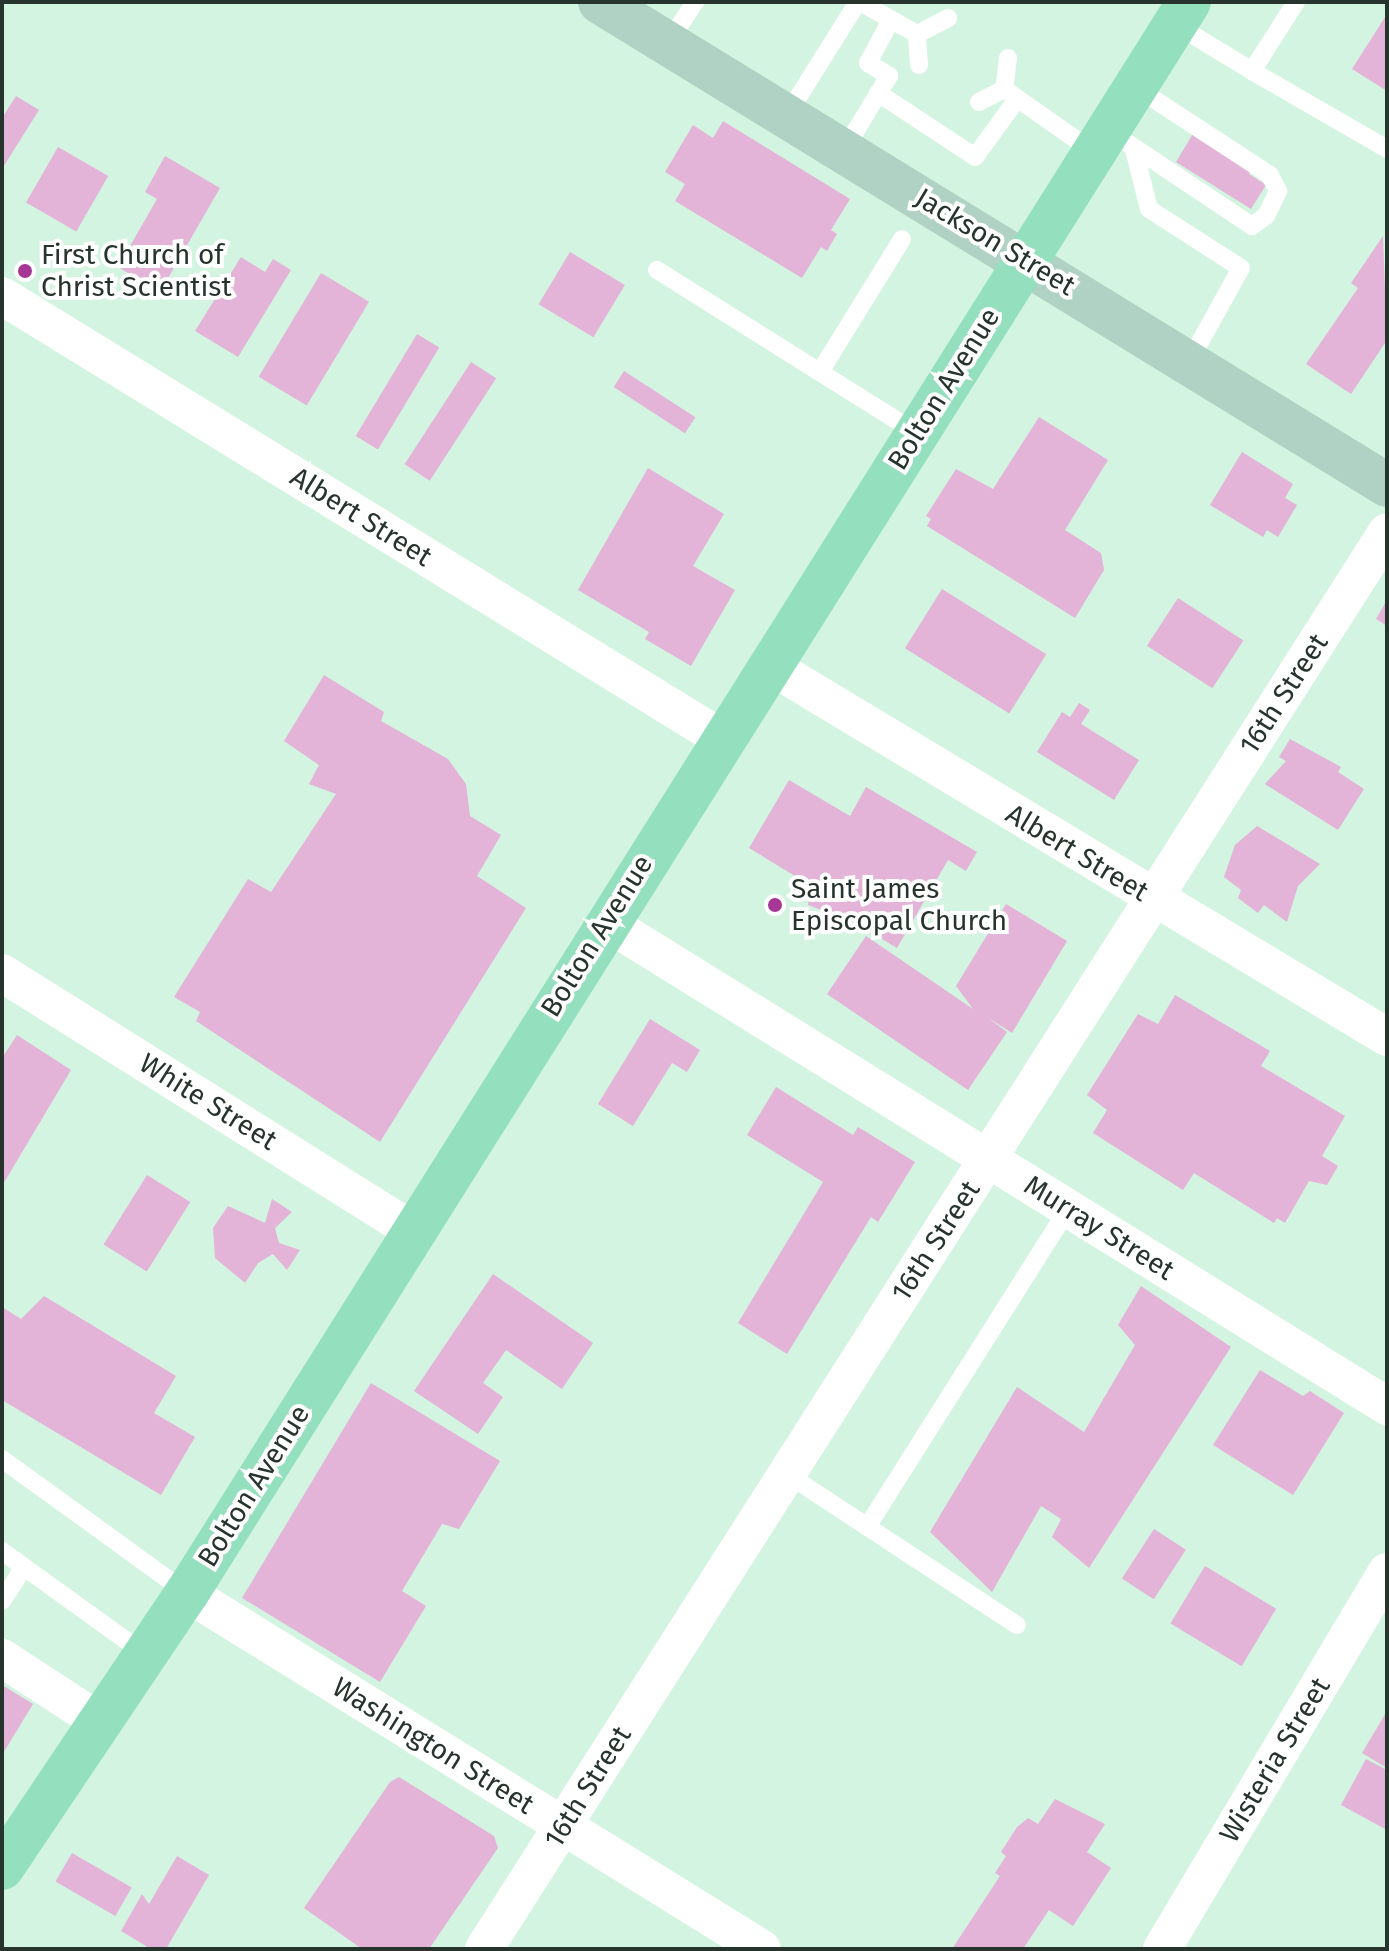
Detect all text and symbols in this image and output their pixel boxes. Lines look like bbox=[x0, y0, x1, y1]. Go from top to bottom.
street label: Jackson Street bbox=[909, 181, 1081, 303]
place label: First Church of Christ Scientist bbox=[41, 238, 232, 304]
marker: First Church of Christ Scientist bbox=[16, 262, 34, 280]
street label: Bolton Avenue bbox=[881, 302, 1007, 476]
street label: Albert Street bbox=[284, 460, 438, 574]
street label: 16th Street bbox=[1233, 627, 1335, 761]
street label: Albert Street bbox=[1000, 797, 1154, 909]
street label: Bolton Avenue bbox=[534, 849, 660, 1023]
place label: Saint James Episcopal Church bbox=[791, 872, 1007, 938]
marker: Saint James Episcopal Church bbox=[766, 896, 784, 914]
street label: White Street bbox=[133, 1046, 283, 1158]
street label: Murray Street bbox=[1018, 1169, 1180, 1287]
street label: 16th Street bbox=[885, 1174, 987, 1308]
street label: Bolton Avenue bbox=[191, 1399, 317, 1573]
street label: Washington Street bbox=[326, 1670, 540, 1822]
street label: Wisteria Street bbox=[1213, 1671, 1337, 1849]
street label: 16th Street bbox=[537, 1720, 639, 1854]

